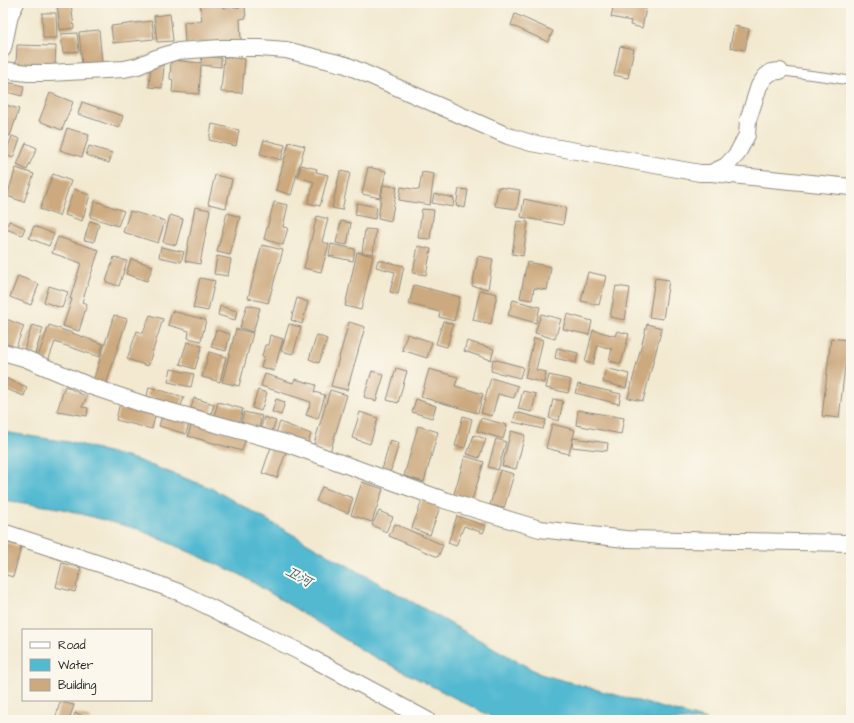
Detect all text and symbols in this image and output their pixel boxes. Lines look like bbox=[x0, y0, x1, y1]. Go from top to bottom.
water label: 卫河 bbox=[281, 561, 317, 593]
legend bbox=[22, 629, 152, 701]
text: Road bbox=[58, 637, 86, 654]
text: Water bbox=[58, 657, 94, 674]
text: Building bbox=[58, 677, 96, 695]

